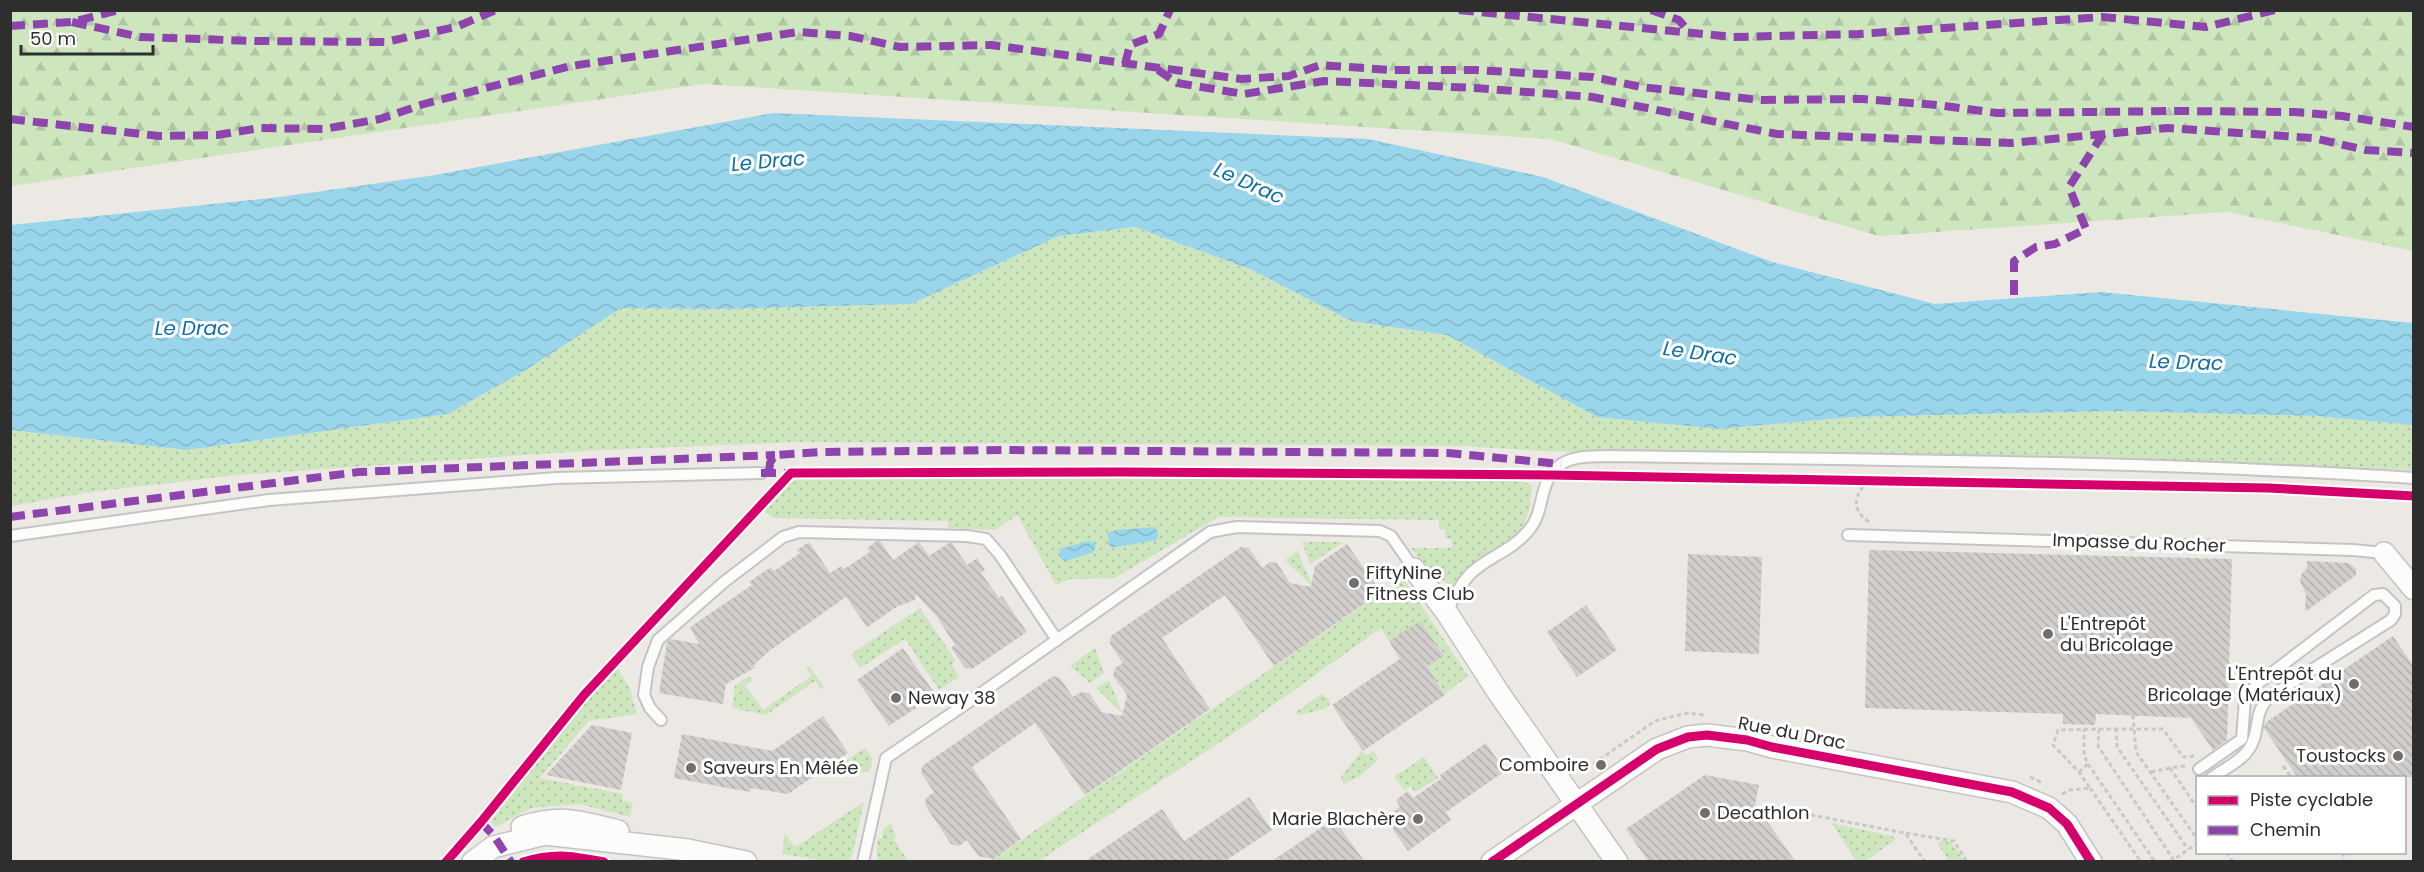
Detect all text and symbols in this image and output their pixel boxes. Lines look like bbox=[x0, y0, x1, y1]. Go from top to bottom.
scale bar bbox=[21, 18, 153, 56]
text: 50 m bbox=[30, 26, 76, 51]
water label: Le Drac bbox=[730, 144, 806, 178]
water label: Le Drac bbox=[1209, 155, 1289, 211]
water label: Le Drac bbox=[155, 314, 229, 342]
water label: Le Drac bbox=[1661, 334, 1739, 372]
water label: Le Drac bbox=[2148, 347, 2224, 377]
street label: Impasse du Rocher bbox=[2052, 527, 2226, 558]
place label: FiftyNine Fitness Club bbox=[1366, 560, 1474, 606]
marker: FiftyNine Fitness Club bbox=[1347, 576, 1361, 590]
place label: L'Entrepôt du Bricolage bbox=[2060, 611, 2173, 657]
marker: L'Entrepôt du Bricolage bbox=[2041, 627, 2055, 641]
place label: L'Entrepôt du Bricolage (Matériaux) bbox=[2147, 661, 2342, 707]
marker: L'Entrepôt du Bricolage (Matériaux) bbox=[2347, 677, 2361, 691]
place label: Neway 38 bbox=[908, 685, 996, 710]
marker: Neway 38 bbox=[889, 691, 903, 705]
street label: Rue du Drac bbox=[1736, 710, 1848, 755]
place label: Toustocks bbox=[2296, 743, 2386, 768]
marker: Toustocks bbox=[2391, 749, 2405, 763]
place label: Comboire bbox=[1499, 752, 1589, 777]
place label: Saveurs En Mêlée bbox=[703, 755, 858, 780]
marker: Comboire bbox=[1594, 758, 1608, 772]
marker: Saveurs En Mêlée bbox=[684, 761, 698, 775]
legend bbox=[2196, 776, 2406, 854]
text: Piste cyclable bbox=[2250, 787, 2373, 812]
place label: Decathlon bbox=[1717, 800, 1810, 825]
place label: Marie Blachère bbox=[1272, 806, 1406, 831]
marker: Decathlon bbox=[1698, 806, 1712, 820]
marker: Marie Blachère bbox=[1411, 812, 1425, 826]
text: Chemin bbox=[2250, 817, 2321, 842]

